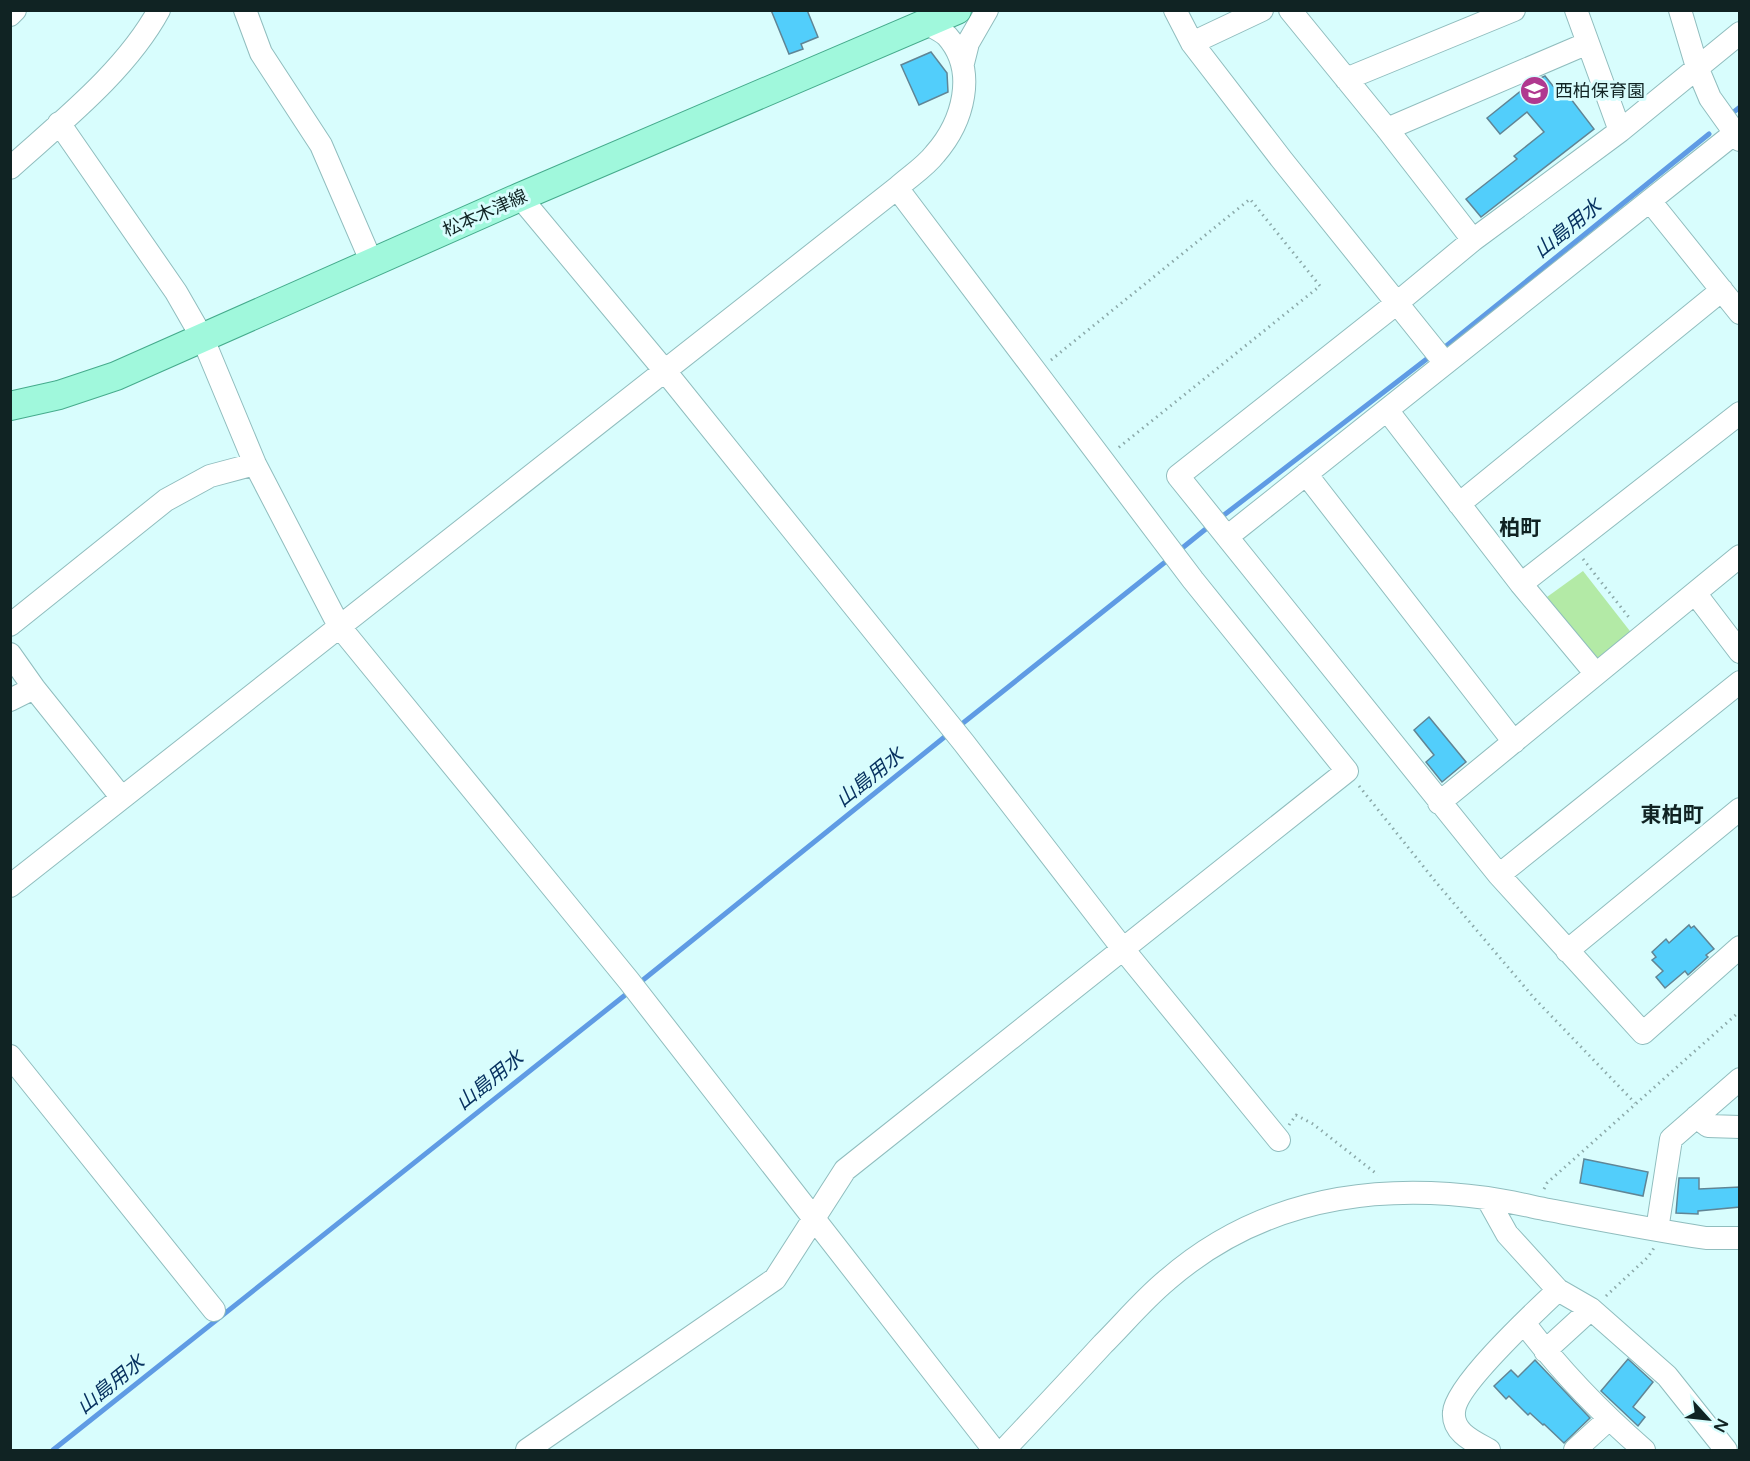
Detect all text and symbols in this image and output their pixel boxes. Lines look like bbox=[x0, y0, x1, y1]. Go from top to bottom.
school or university icon: 西柏保育園 bbox=[1518, 75, 1550, 107]
place label: 西柏保育園 bbox=[1555, 80, 1645, 102]
street label: 松本木津線 bbox=[439, 185, 531, 241]
water label: 山島用水 bbox=[1529, 193, 1608, 263]
district label: 柏町 bbox=[1499, 516, 1541, 541]
water label: 山島用水 bbox=[831, 742, 910, 812]
district label: 東柏町 bbox=[1641, 803, 1704, 828]
water label: 山島用水 bbox=[451, 1045, 530, 1115]
water label: 山島用水 bbox=[72, 1349, 151, 1419]
north arrow bbox=[1678, 1389, 1738, 1449]
text: N bbox=[1709, 1415, 1732, 1436]

